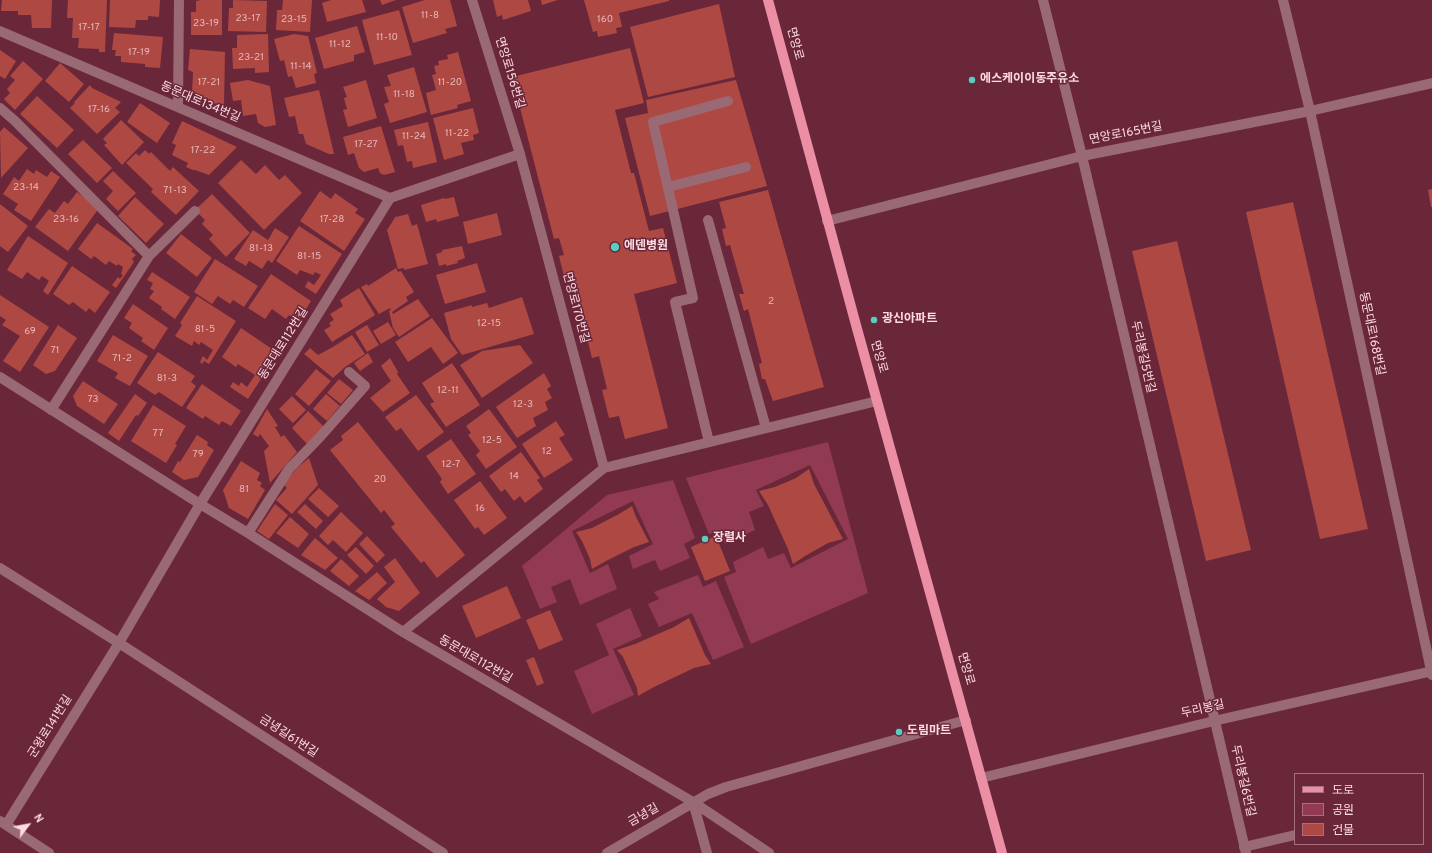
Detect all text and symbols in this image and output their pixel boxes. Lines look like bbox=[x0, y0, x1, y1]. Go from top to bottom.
house number: 11-8 bbox=[421, 10, 439, 22]
house number: 23-17 bbox=[236, 13, 260, 25]
house number: 23-15 bbox=[281, 14, 307, 26]
house number: 160 bbox=[597, 14, 613, 26]
house number: 23-19 bbox=[193, 18, 219, 30]
house number: 17-17 bbox=[78, 22, 100, 34]
street label: 면앙로 bbox=[783, 26, 805, 62]
house number: 11-10 bbox=[376, 32, 398, 44]
street label: 면앙로156번길 bbox=[491, 35, 527, 111]
house number: 11-12 bbox=[329, 39, 351, 51]
house number: 17-19 bbox=[128, 47, 150, 59]
house number: 23-21 bbox=[238, 52, 264, 64]
house number: 11-14 bbox=[290, 61, 312, 73]
place label: 에스케이이동주유소 bbox=[980, 73, 1079, 87]
marker: 에스케이이동주유소 bbox=[967, 75, 977, 85]
house number: 17-21 bbox=[198, 77, 220, 89]
house number: 11-20 bbox=[438, 77, 462, 89]
street label: 동문대로134번길 bbox=[158, 80, 242, 126]
house number: 11-18 bbox=[393, 89, 415, 101]
house number: 17-16 bbox=[88, 104, 110, 116]
street label: 면앙로165번길 bbox=[1088, 120, 1164, 148]
house number: 11-22 bbox=[445, 128, 469, 140]
house number: 11-24 bbox=[402, 131, 426, 143]
house number: 17-27 bbox=[354, 139, 378, 151]
house number: 17-22 bbox=[191, 145, 215, 157]
house number: 23-14 bbox=[13, 182, 39, 194]
house number: 71-13 bbox=[163, 185, 187, 197]
house number: 23-16 bbox=[53, 214, 79, 226]
house number: 17-28 bbox=[320, 214, 344, 226]
place label: 에덴병원 bbox=[624, 240, 668, 254]
marker: 에덴병원 bbox=[609, 241, 621, 253]
house number: 81-13 bbox=[249, 243, 273, 255]
house number: 81-15 bbox=[297, 251, 321, 263]
street label: 면앙로170번길 bbox=[559, 271, 591, 345]
street label: 동문대로168번길 bbox=[1355, 291, 1387, 377]
house number: 2 bbox=[768, 296, 774, 308]
street label: 동문대로112번길 bbox=[256, 305, 312, 383]
place label: 광신아파트 bbox=[882, 313, 937, 327]
marker: 광신아파트 bbox=[869, 315, 879, 325]
house number: 12-15 bbox=[477, 318, 501, 330]
street label: 두리봉길5번길 bbox=[1127, 319, 1157, 395]
house number: 81-5 bbox=[195, 324, 215, 336]
house number: 69 bbox=[24, 326, 36, 338]
street label: 면앙로 bbox=[867, 339, 889, 375]
house number: 71 bbox=[50, 345, 60, 357]
house number: 71-2 bbox=[112, 353, 132, 365]
house number: 81-3 bbox=[157, 373, 177, 385]
house number: 12-11 bbox=[437, 385, 459, 397]
house number: 73 bbox=[87, 394, 99, 406]
house number: 12-3 bbox=[513, 399, 533, 411]
house number: 77 bbox=[153, 428, 163, 440]
house number: 12-5 bbox=[482, 435, 502, 447]
house number: 12 bbox=[542, 446, 552, 458]
house number: 79 bbox=[192, 449, 204, 461]
house number: 12-7 bbox=[442, 459, 460, 471]
house number: 14 bbox=[509, 471, 519, 483]
house number: 20 bbox=[374, 474, 386, 486]
house number: 81 bbox=[239, 484, 249, 496]
house number: 16 bbox=[475, 503, 485, 515]
place label: 장렬사 bbox=[713, 532, 746, 546]
marker: 장렬사 bbox=[700, 534, 710, 544]
street label: 동문대로112번길 bbox=[436, 633, 514, 687]
street label: 면앙로 bbox=[954, 651, 976, 687]
street label: 군왕로141번길 bbox=[26, 693, 76, 761]
street label: 두리봉길 bbox=[1180, 698, 1226, 722]
street label: 금녕길61번길 bbox=[256, 713, 320, 761]
place label: 도림마트 bbox=[907, 725, 951, 739]
marker: 도림마트 bbox=[894, 727, 904, 737]
street label: 두리봉길6번길 bbox=[1227, 744, 1257, 818]
legend bbox=[1294, 773, 1424, 845]
text: 도로 bbox=[1332, 783, 1354, 799]
street label: 금녕길 bbox=[626, 801, 662, 831]
text: 공원 bbox=[1332, 803, 1354, 819]
north arrow bbox=[8, 805, 48, 845]
text: N bbox=[30, 812, 46, 826]
text: 건물 bbox=[1332, 823, 1354, 839]

